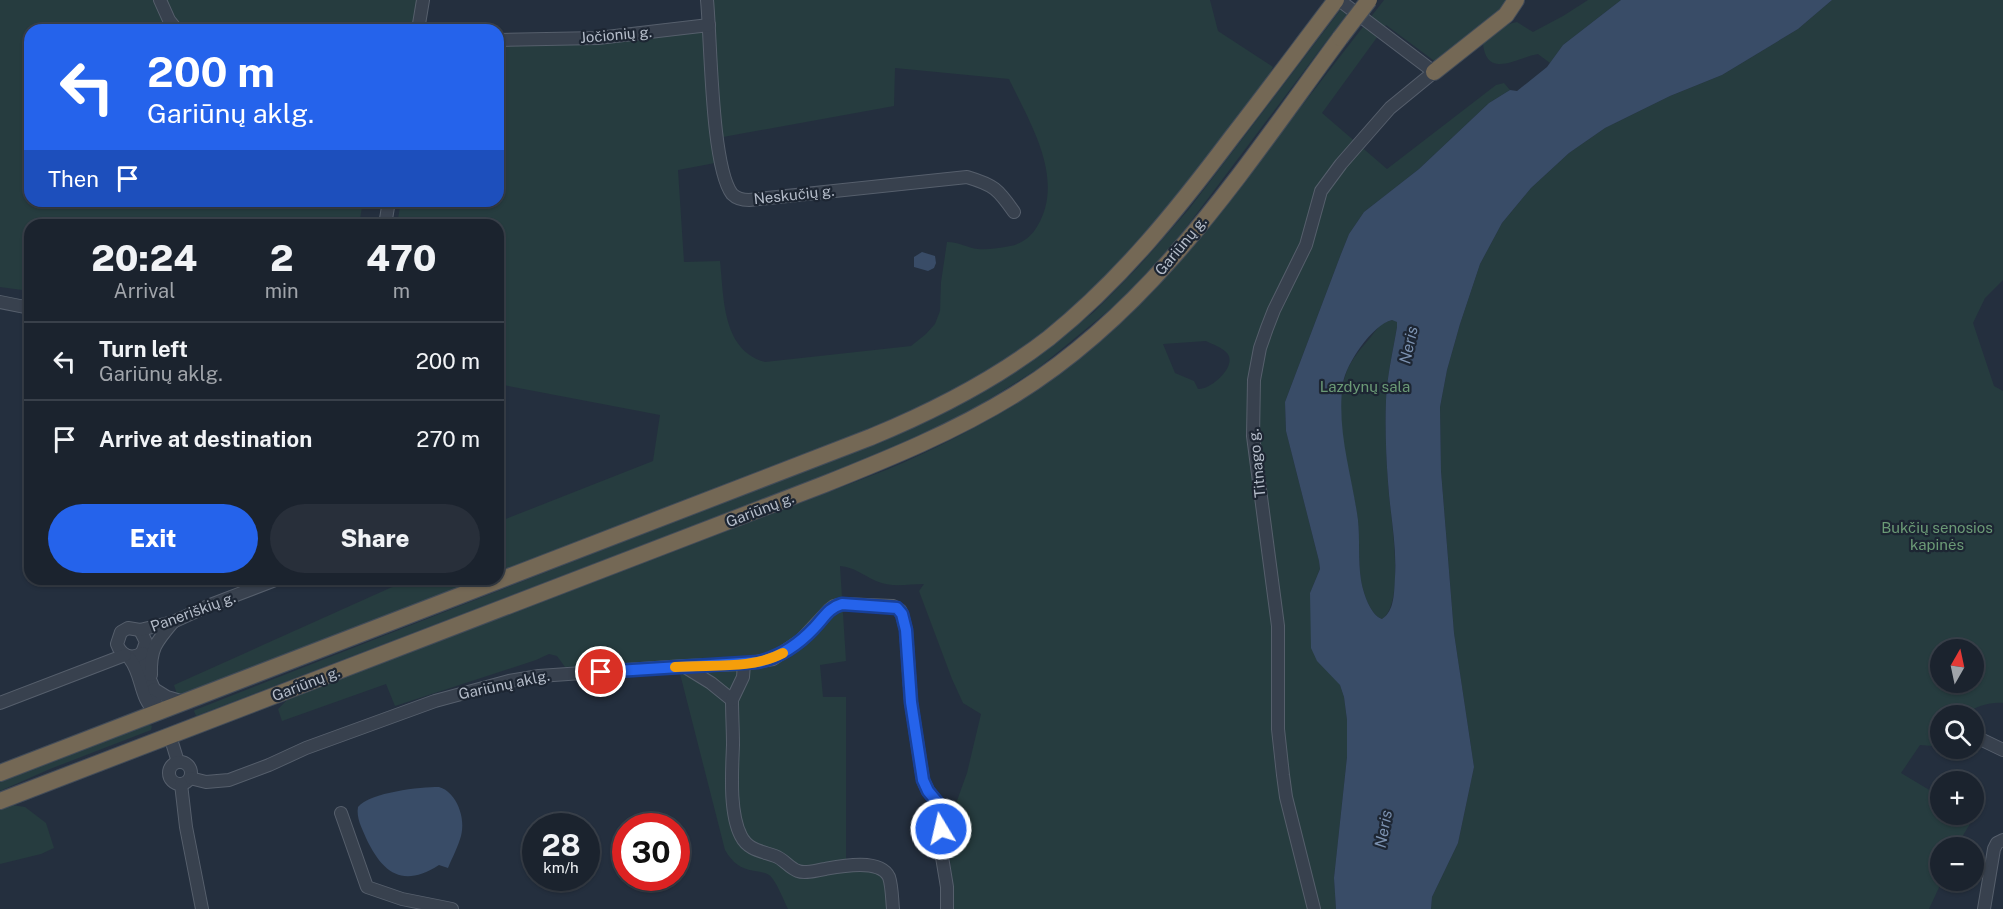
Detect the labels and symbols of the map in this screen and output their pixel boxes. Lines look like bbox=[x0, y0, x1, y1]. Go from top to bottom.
street label: Jočionių g. bbox=[579, 23, 653, 46]
street label: Neskučių g. bbox=[753, 182, 835, 207]
street label: Gariūnų g. bbox=[1151, 213, 1210, 278]
water label: Neris bbox=[1395, 324, 1422, 366]
park label: Lazdynų sala bbox=[1320, 378, 1410, 395]
street label: Titnago g. bbox=[1244, 428, 1269, 498]
street label: Gariūnų g. bbox=[723, 489, 796, 530]
park label: Bukčių senosios kapinės bbox=[1881, 519, 1993, 553]
street label: Paneriškių g. bbox=[148, 588, 238, 635]
north arrow bbox=[1930, 639, 1984, 693]
pin bbox=[575, 646, 626, 697]
street label: Gariūnų g. bbox=[269, 663, 342, 704]
street label: Gariūnų aklg. bbox=[457, 667, 551, 702]
position arrow bbox=[909, 797, 973, 861]
water label: Neris bbox=[1371, 809, 1396, 849]
speed limit sign: 30 bbox=[612, 813, 690, 891]

